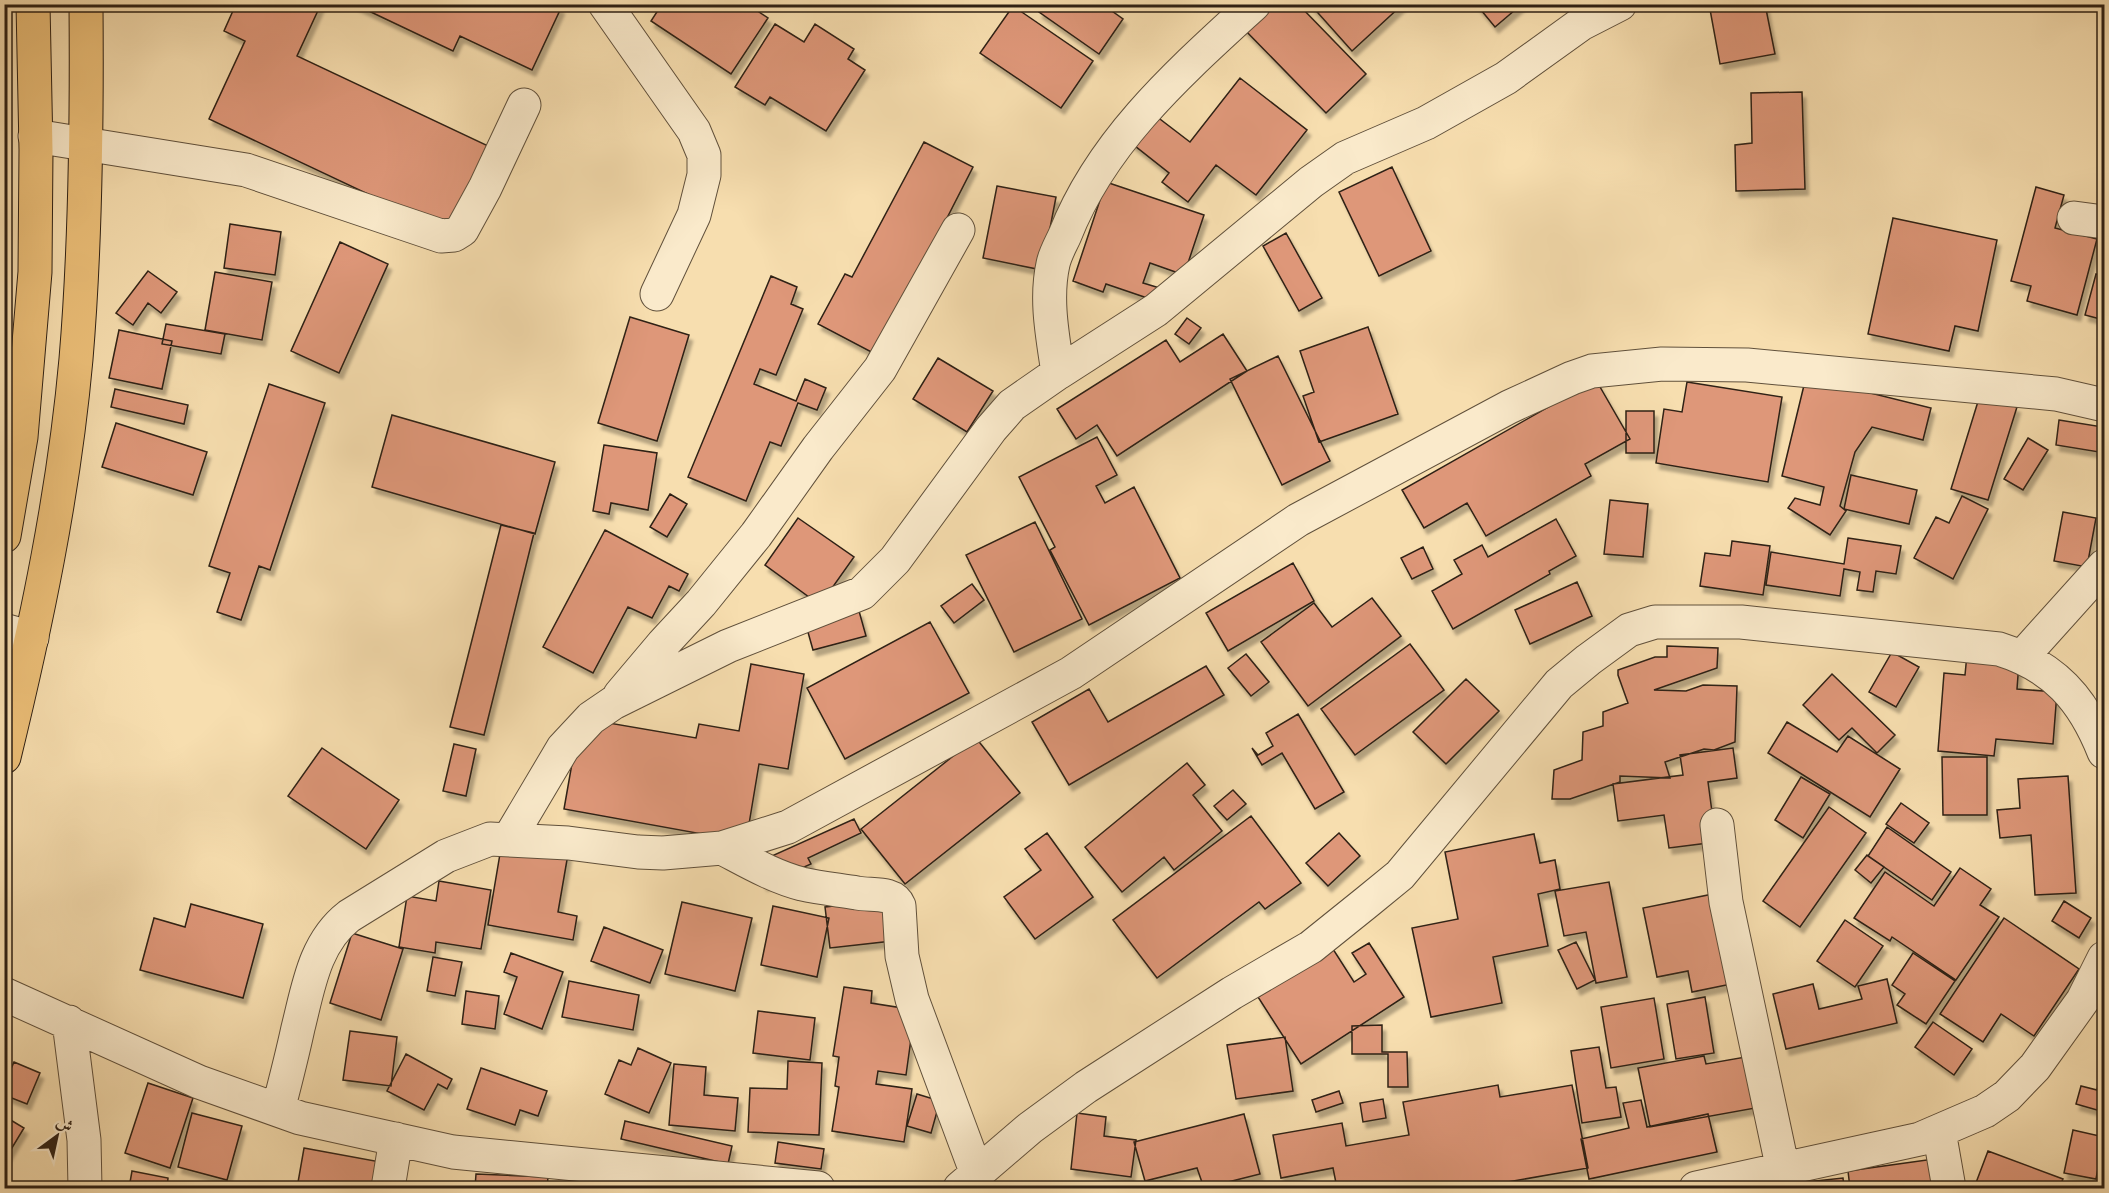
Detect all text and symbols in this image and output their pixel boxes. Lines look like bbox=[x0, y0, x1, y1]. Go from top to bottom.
north arrow bbox=[27, 1106, 87, 1166]
text: ش bbox=[53, 1111, 77, 1136]

